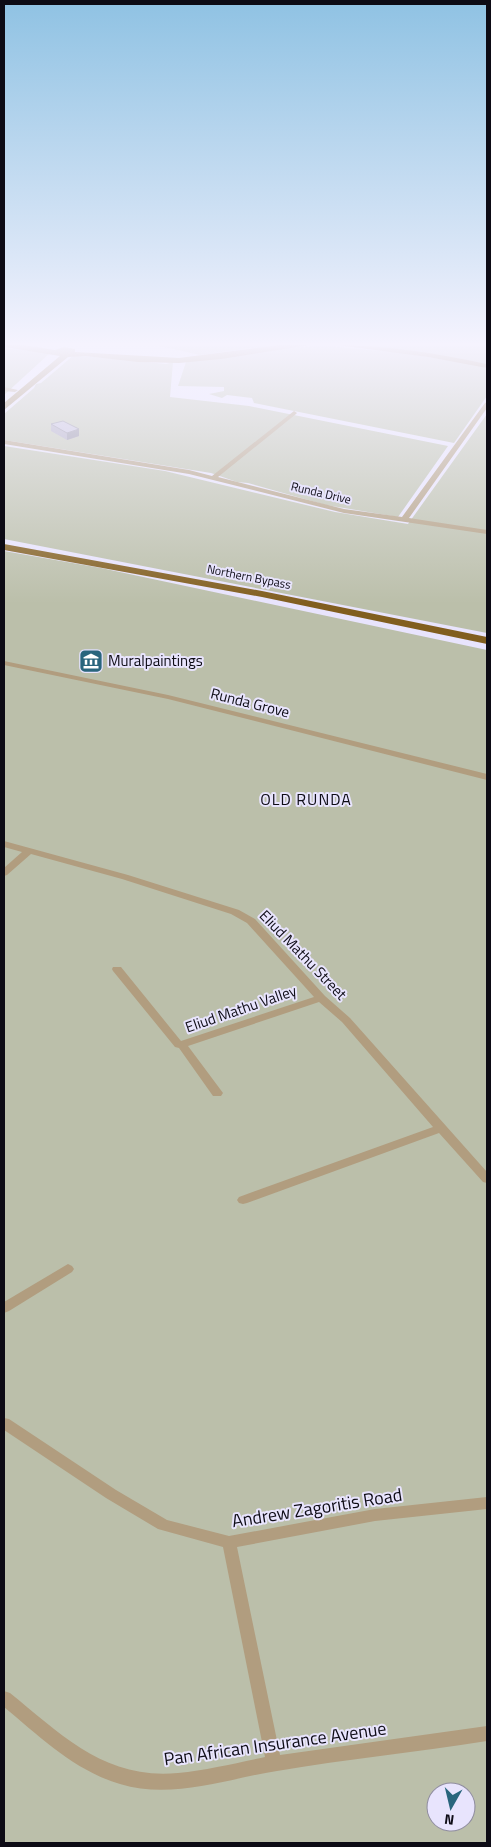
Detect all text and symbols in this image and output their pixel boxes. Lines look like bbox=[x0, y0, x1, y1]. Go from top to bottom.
street label: Runda Drive bbox=[289, 476, 353, 509]
street label: Northern Bypass bbox=[205, 559, 293, 594]
museum icon: Muralpaintings bbox=[78, 648, 104, 674]
place label: Muralpaintings bbox=[108, 649, 203, 672]
street label: Runda Grove bbox=[208, 682, 292, 723]
district label: OLD RUNDA bbox=[260, 787, 352, 811]
street label: Eliud Mathu Street bbox=[254, 904, 353, 1005]
street label: Eliud Mathu Valley bbox=[182, 979, 300, 1038]
street label: Andrew Zagoritis Road bbox=[230, 1481, 404, 1534]
street label: Pan African Insurance Avenue bbox=[162, 1715, 388, 1772]
north arrow bbox=[426, 1782, 476, 1832]
text: N bbox=[443, 1809, 455, 1831]

